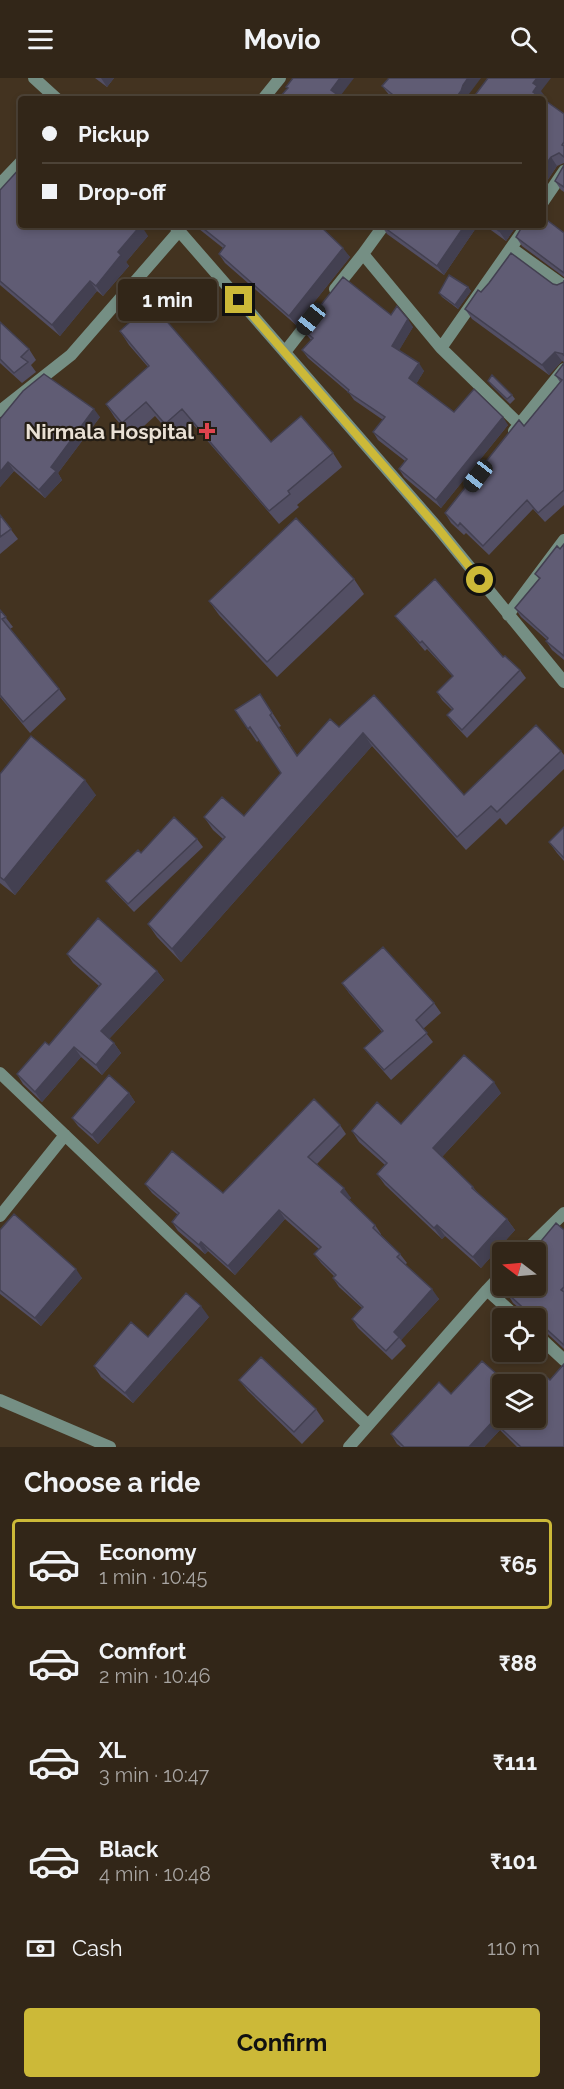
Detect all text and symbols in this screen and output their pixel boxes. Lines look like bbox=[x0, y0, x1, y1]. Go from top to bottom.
icon: menu bbox=[24, 23, 57, 56]
icon: search bbox=[507, 23, 540, 56]
text: Movio bbox=[243, 24, 321, 55]
text: Pickup bbox=[78, 121, 150, 147]
text: Drop-off bbox=[78, 179, 166, 205]
callout: 1 min bbox=[119, 279, 218, 321]
route end bbox=[225, 286, 252, 313]
text: 1 min bbox=[142, 288, 193, 312]
car bbox=[293, 299, 329, 339]
place label: Nirmala Hospital bbox=[25, 419, 194, 444]
marker: Nirmala Hospital bbox=[198, 422, 216, 440]
car bbox=[460, 456, 496, 496]
route start bbox=[466, 566, 493, 593]
north arrow bbox=[492, 1242, 546, 1296]
map controls bbox=[492, 1242, 546, 1428]
button: locate bbox=[492, 1308, 546, 1362]
button: layers bbox=[492, 1374, 546, 1428]
text: Choose a ride bbox=[24, 1467, 200, 1498]
icon: car bbox=[27, 1537, 81, 1591]
text: Economy bbox=[99, 1539, 197, 1565]
text: ₹65 bbox=[500, 1551, 537, 1577]
text: 1 min · 10:45 bbox=[99, 1565, 207, 1589]
icon: car bbox=[27, 1636, 81, 1690]
text: Comfort bbox=[99, 1638, 186, 1664]
text: ₹88 bbox=[499, 1650, 537, 1676]
text: 2 min · 10:46 bbox=[99, 1664, 210, 1688]
icon: car bbox=[27, 1735, 81, 1789]
text: XL bbox=[99, 1737, 126, 1763]
text: ₹111 bbox=[493, 1749, 537, 1775]
text: 3 min · 10:47 bbox=[99, 1763, 209, 1787]
icon: car bbox=[27, 1834, 81, 1888]
text: Black bbox=[99, 1836, 158, 1862]
text: ₹101 bbox=[490, 1848, 537, 1874]
text: 4 min · 10:48 bbox=[99, 1862, 211, 1886]
icon: cash bbox=[24, 1932, 57, 1965]
text: Cash bbox=[72, 1935, 123, 1961]
text: 110 m bbox=[487, 1936, 540, 1960]
button: Confirm bbox=[24, 2008, 540, 2077]

